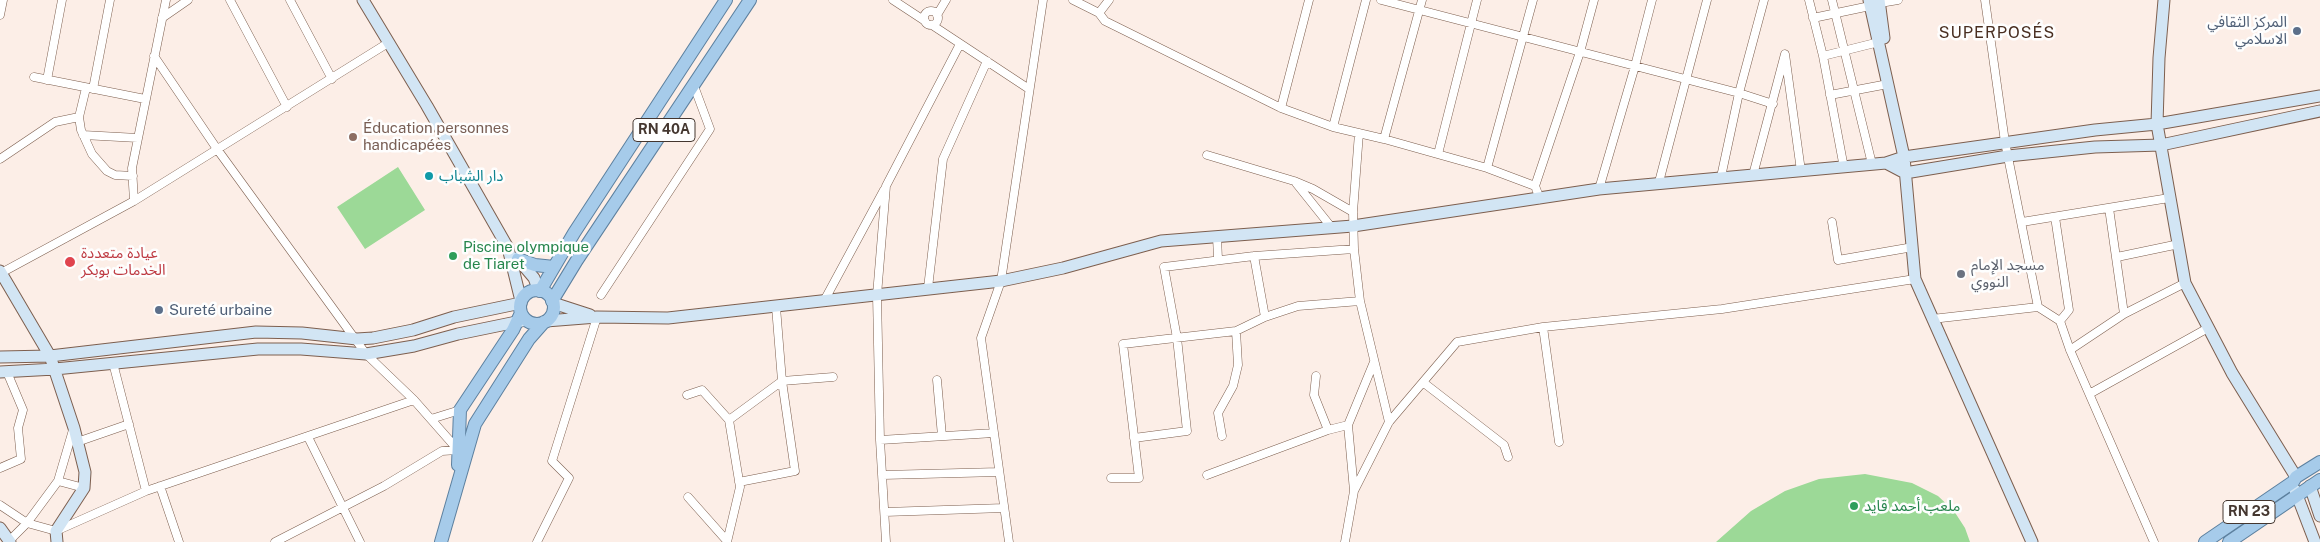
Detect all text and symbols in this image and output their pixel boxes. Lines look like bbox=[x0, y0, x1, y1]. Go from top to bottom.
place label: المركز الثقافي الاسلامي bbox=[2207, 13, 2287, 48]
district label: SUPERPOSÉS bbox=[1938, 23, 2056, 43]
marker: المركز الثقافي الاسلامي bbox=[2291, 25, 2303, 37]
road number: RN 40A bbox=[633, 118, 695, 142]
place label: Éducation personnes handicapées bbox=[363, 119, 509, 154]
marker: Éducation personnes handicapées bbox=[347, 131, 359, 143]
place label: دار الشباب bbox=[439, 167, 503, 185]
marker: دار الشباب bbox=[423, 170, 435, 182]
place label: Piscine olympique de Tiaret bbox=[463, 238, 589, 273]
place label: عيادة متعددة الخدمات بوبكر bbox=[81, 244, 165, 279]
marker: Piscine olympique de Tiaret bbox=[447, 250, 459, 262]
marker: عيادة متعددة الخدمات بوبكر bbox=[63, 255, 77, 269]
place label: مسجد الإمام النووي bbox=[1971, 256, 2045, 291]
marker: مسجد الإمام النووي bbox=[1955, 268, 1967, 280]
place label: Sureté urbaine bbox=[169, 301, 272, 319]
marker: Sureté urbaine bbox=[153, 304, 165, 316]
place label: ملعب أحمد قايد bbox=[1864, 497, 1960, 515]
marker: ملعب أحمد قايد bbox=[1848, 500, 1860, 512]
road number: RN 23 bbox=[2223, 501, 2275, 524]

